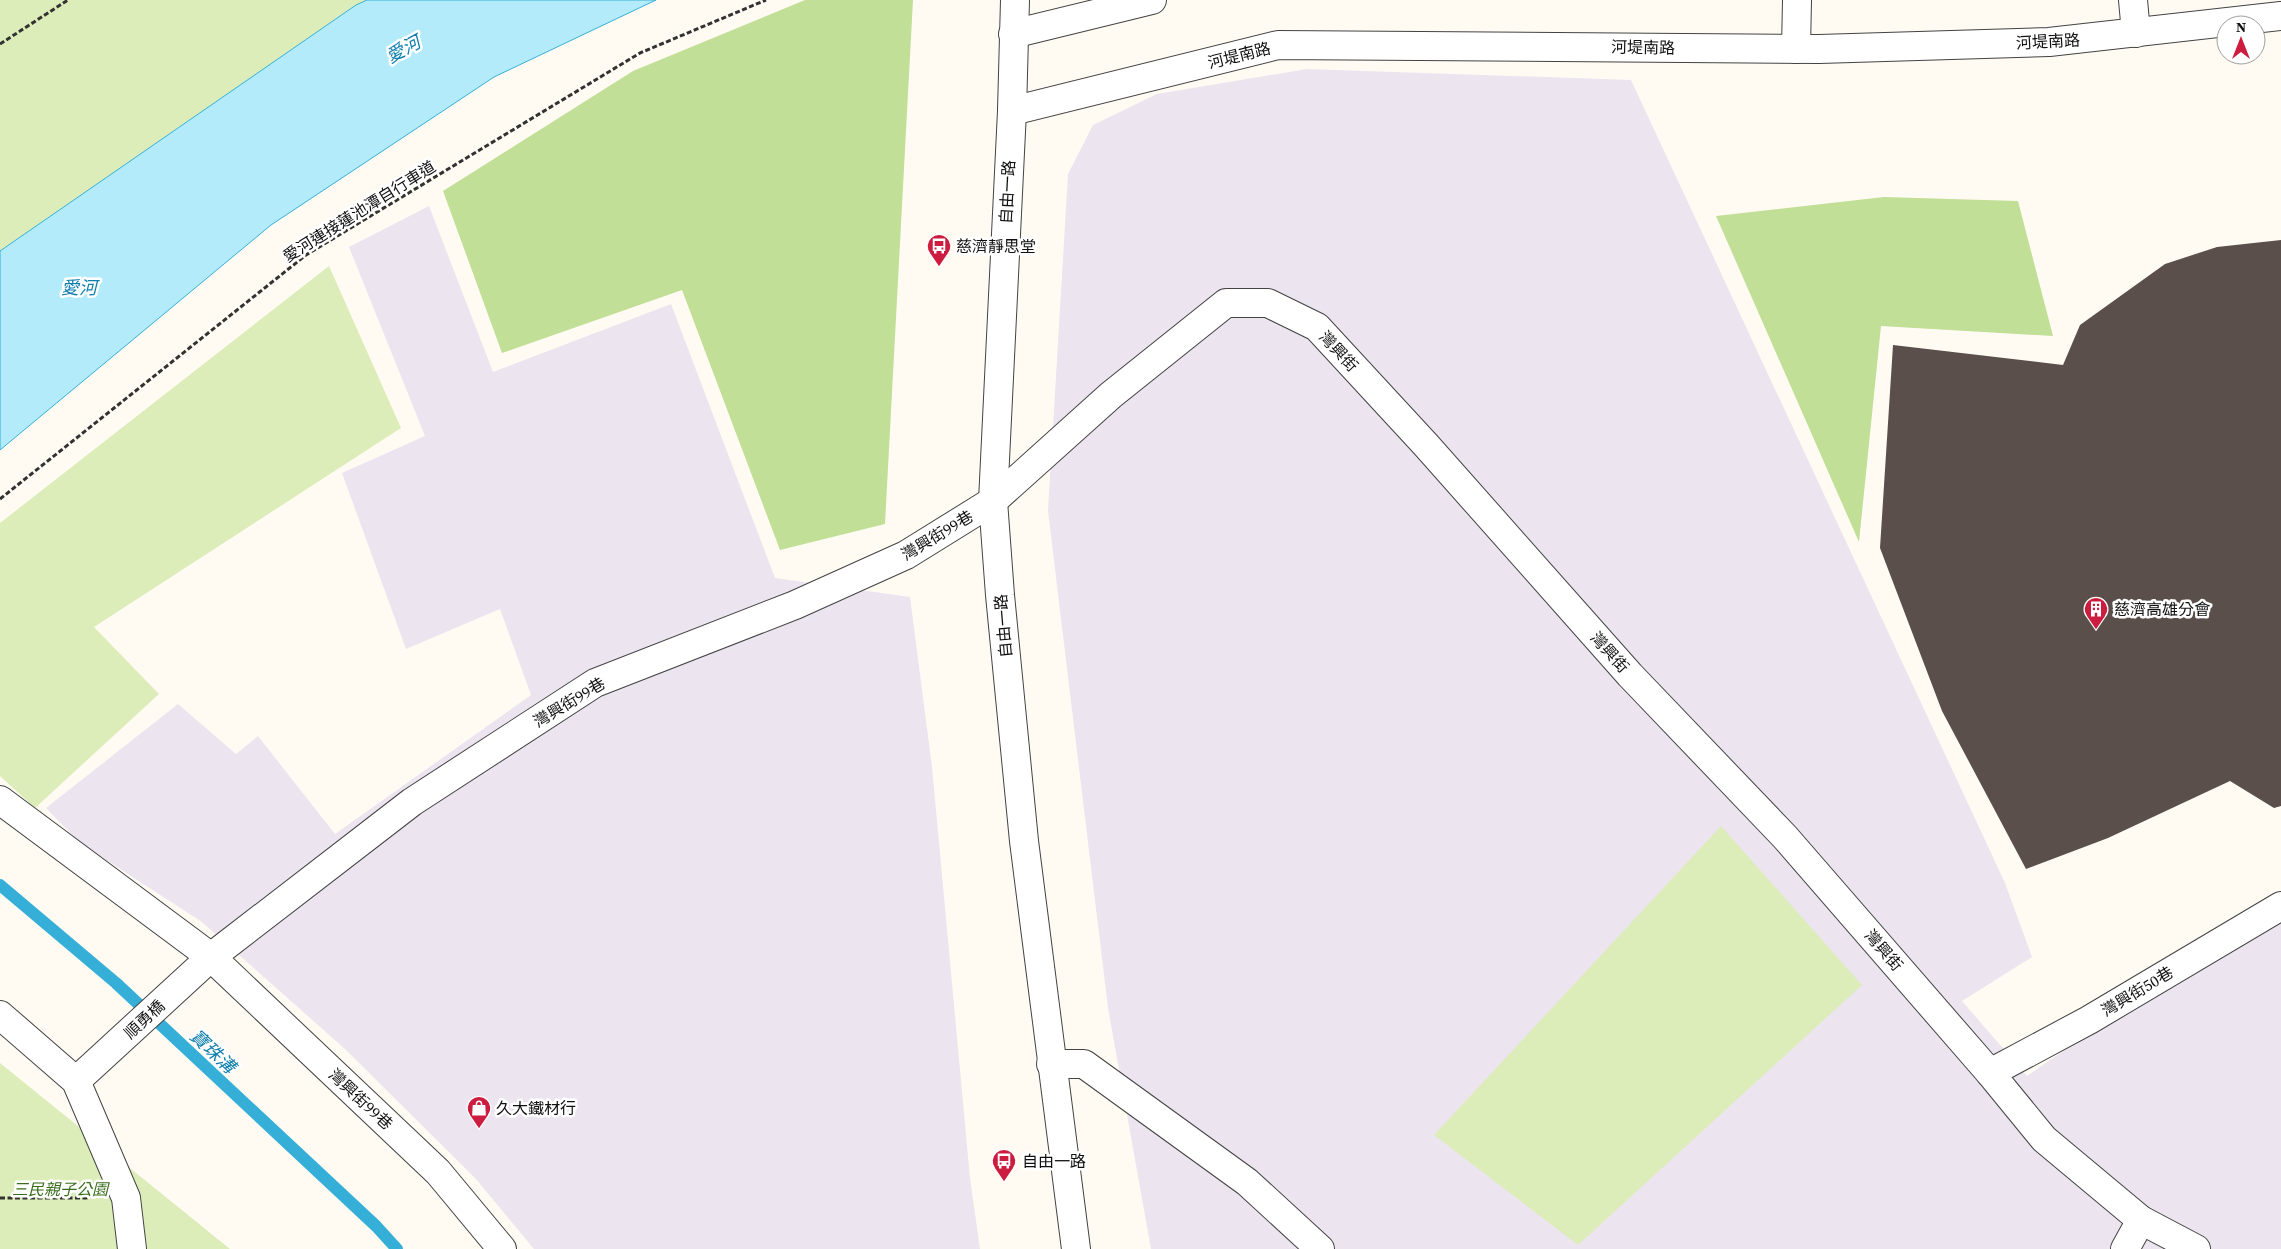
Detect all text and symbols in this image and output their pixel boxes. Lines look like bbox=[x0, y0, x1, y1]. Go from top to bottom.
north arrow bbox=[2216, 15, 2266, 65]
text: N bbox=[2236, 17, 2246, 37]
water label: 愛河 bbox=[381, 28, 427, 69]
street label: 河堤南路 bbox=[2015, 28, 2081, 54]
street label: 河堤南路 bbox=[1611, 35, 1675, 59]
street label: 河堤南路 bbox=[1205, 37, 1273, 73]
street label: 愛河連接蓮池潭自行車道 bbox=[279, 155, 439, 267]
street label: 自由一路 bbox=[994, 159, 1020, 225]
bus stop icon: 慈濟靜思堂 bbox=[926, 233, 952, 267]
place label: 慈濟靜思堂 bbox=[956, 235, 1036, 257]
water label: 愛河 bbox=[61, 275, 100, 300]
street label: 灣興街 bbox=[1315, 326, 1363, 376]
street label: 灣興街99巷 bbox=[897, 505, 977, 565]
street label: 自由一路 bbox=[989, 593, 1017, 659]
building icon: 慈濟高雄分會 bbox=[2083, 596, 2109, 630]
place label: 慈濟高雄分會 bbox=[2114, 598, 2210, 620]
street label: 灣興街 bbox=[1586, 627, 1634, 677]
street label: 灣興街99巷 bbox=[529, 672, 609, 732]
street label: 灣興街 bbox=[1860, 925, 1908, 975]
street label: 灣興街50巷 bbox=[2097, 961, 2177, 1021]
street label: 順勇橋 bbox=[119, 995, 169, 1043]
water label: 寶珠溝 bbox=[185, 1023, 243, 1081]
street label: 灣興街99巷 bbox=[324, 1064, 398, 1134]
shop icon: 久大鐵材行 bbox=[466, 1095, 492, 1129]
place label: 久大鐵材行 bbox=[496, 1097, 576, 1119]
bus stop icon: 自由一路 bbox=[991, 1148, 1017, 1182]
place label: 自由一路 bbox=[1022, 1150, 1086, 1172]
park label: 三民親子公園 bbox=[12, 1178, 110, 1200]

